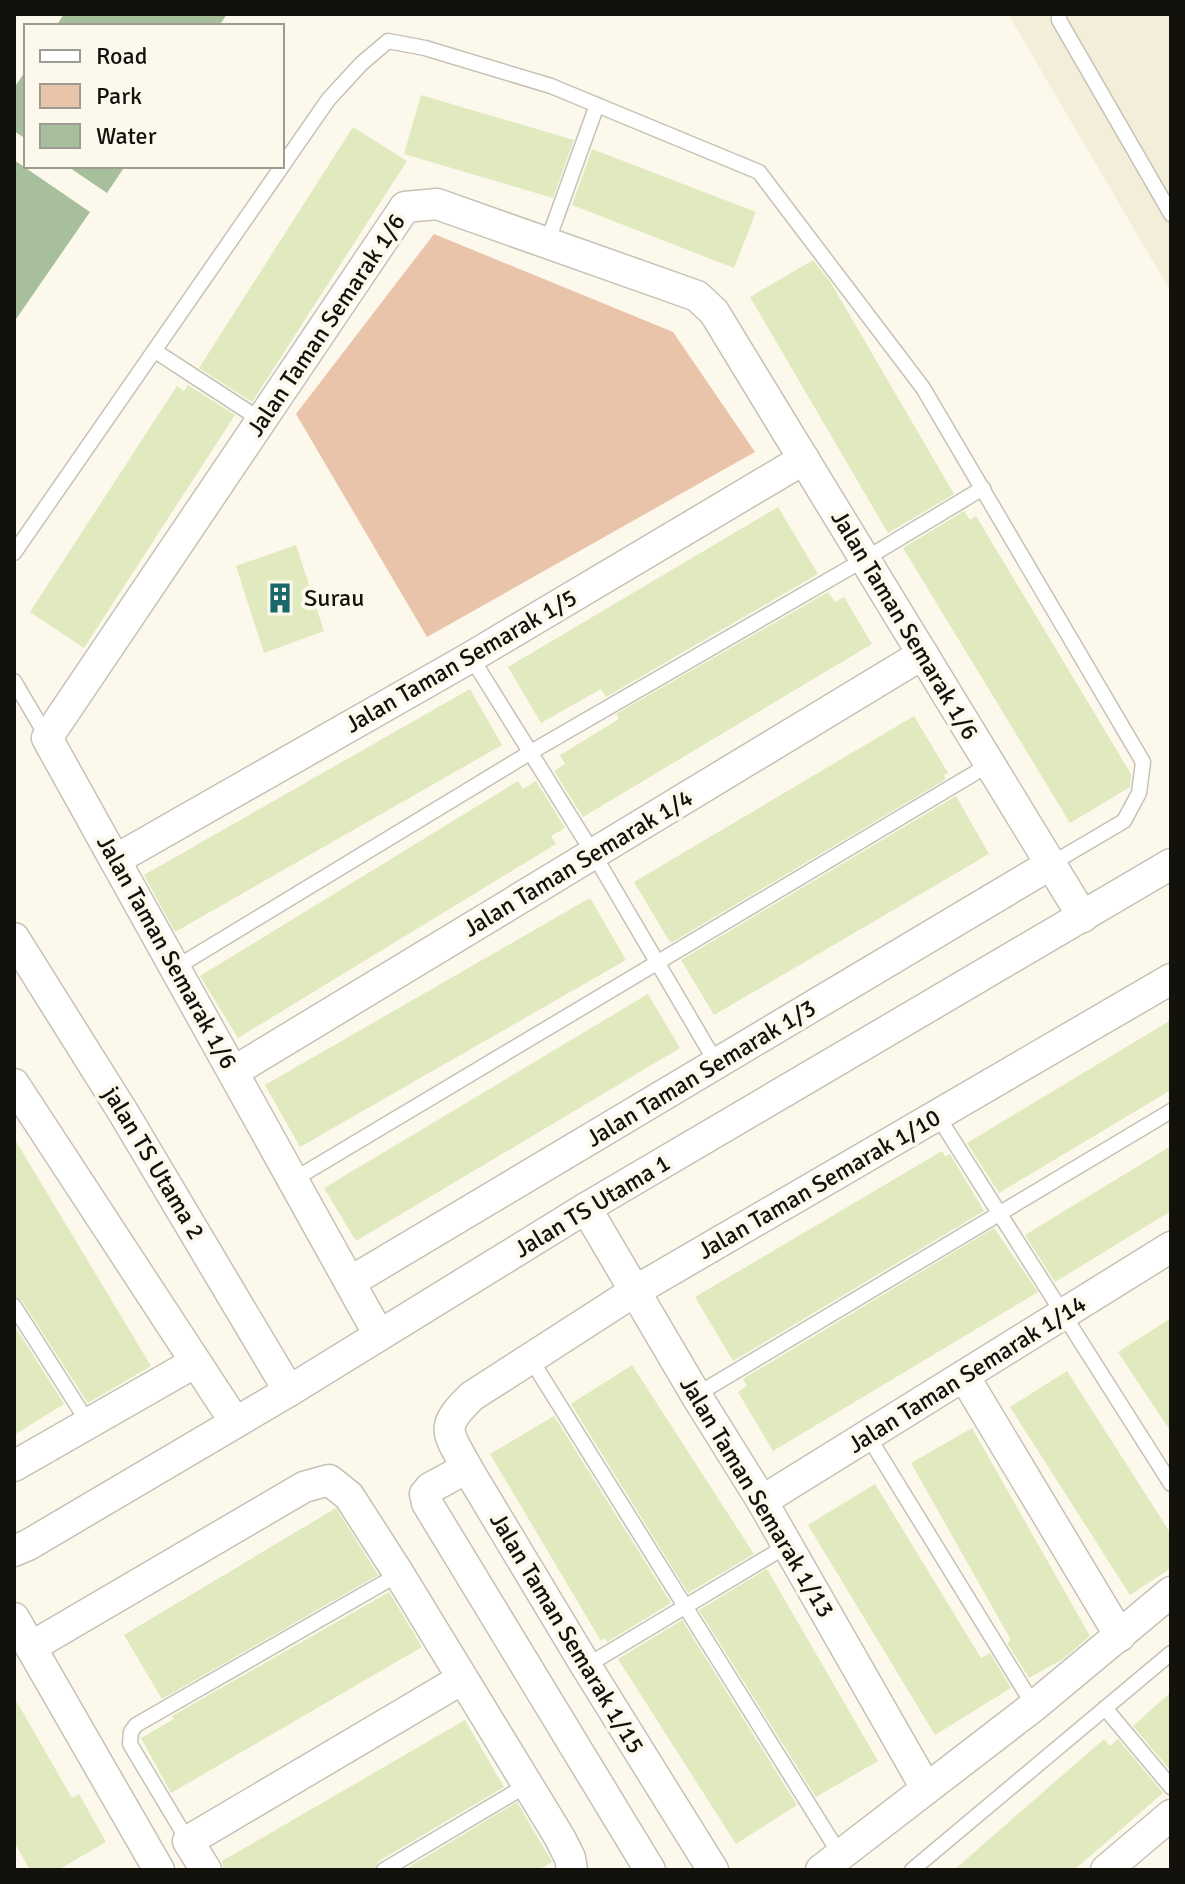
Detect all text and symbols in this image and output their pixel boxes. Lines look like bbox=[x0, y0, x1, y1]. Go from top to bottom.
legend bbox=[24, 24, 284, 168]
text: Road bbox=[96, 41, 147, 71]
text: Park bbox=[96, 81, 142, 111]
text: Water bbox=[96, 121, 157, 151]
street label: Jalan Taman Semarak 1/6 bbox=[240, 208, 412, 442]
street label: Jalan Taman Semarak 1/6 bbox=[825, 505, 985, 745]
building icon: Surau bbox=[263, 581, 297, 615]
street label: Jalan Taman Semarak 1/5 bbox=[340, 582, 582, 740]
place label: Surau bbox=[304, 583, 364, 613]
street label: Jalan Taman Semarak 1/4 bbox=[458, 782, 698, 943]
street label: Jalan Taman Semarak 1/6 bbox=[90, 830, 244, 1074]
street label: Jalan Taman Semarak 1/3 bbox=[581, 993, 821, 1153]
street label: jalan TS Utama 2 bbox=[97, 1081, 211, 1245]
street label: Jalan Taman Semarak 1/10 bbox=[692, 1102, 946, 1266]
street label: Jalan TS Utama 1 bbox=[509, 1148, 675, 1264]
street label: Jalan Taman Semarak 1/14 bbox=[842, 1288, 1092, 1460]
street label: Jalan Taman Semarak 1/13 bbox=[673, 1371, 841, 1623]
street label: Jalan Taman Semarak 1/15 bbox=[483, 1507, 651, 1759]

